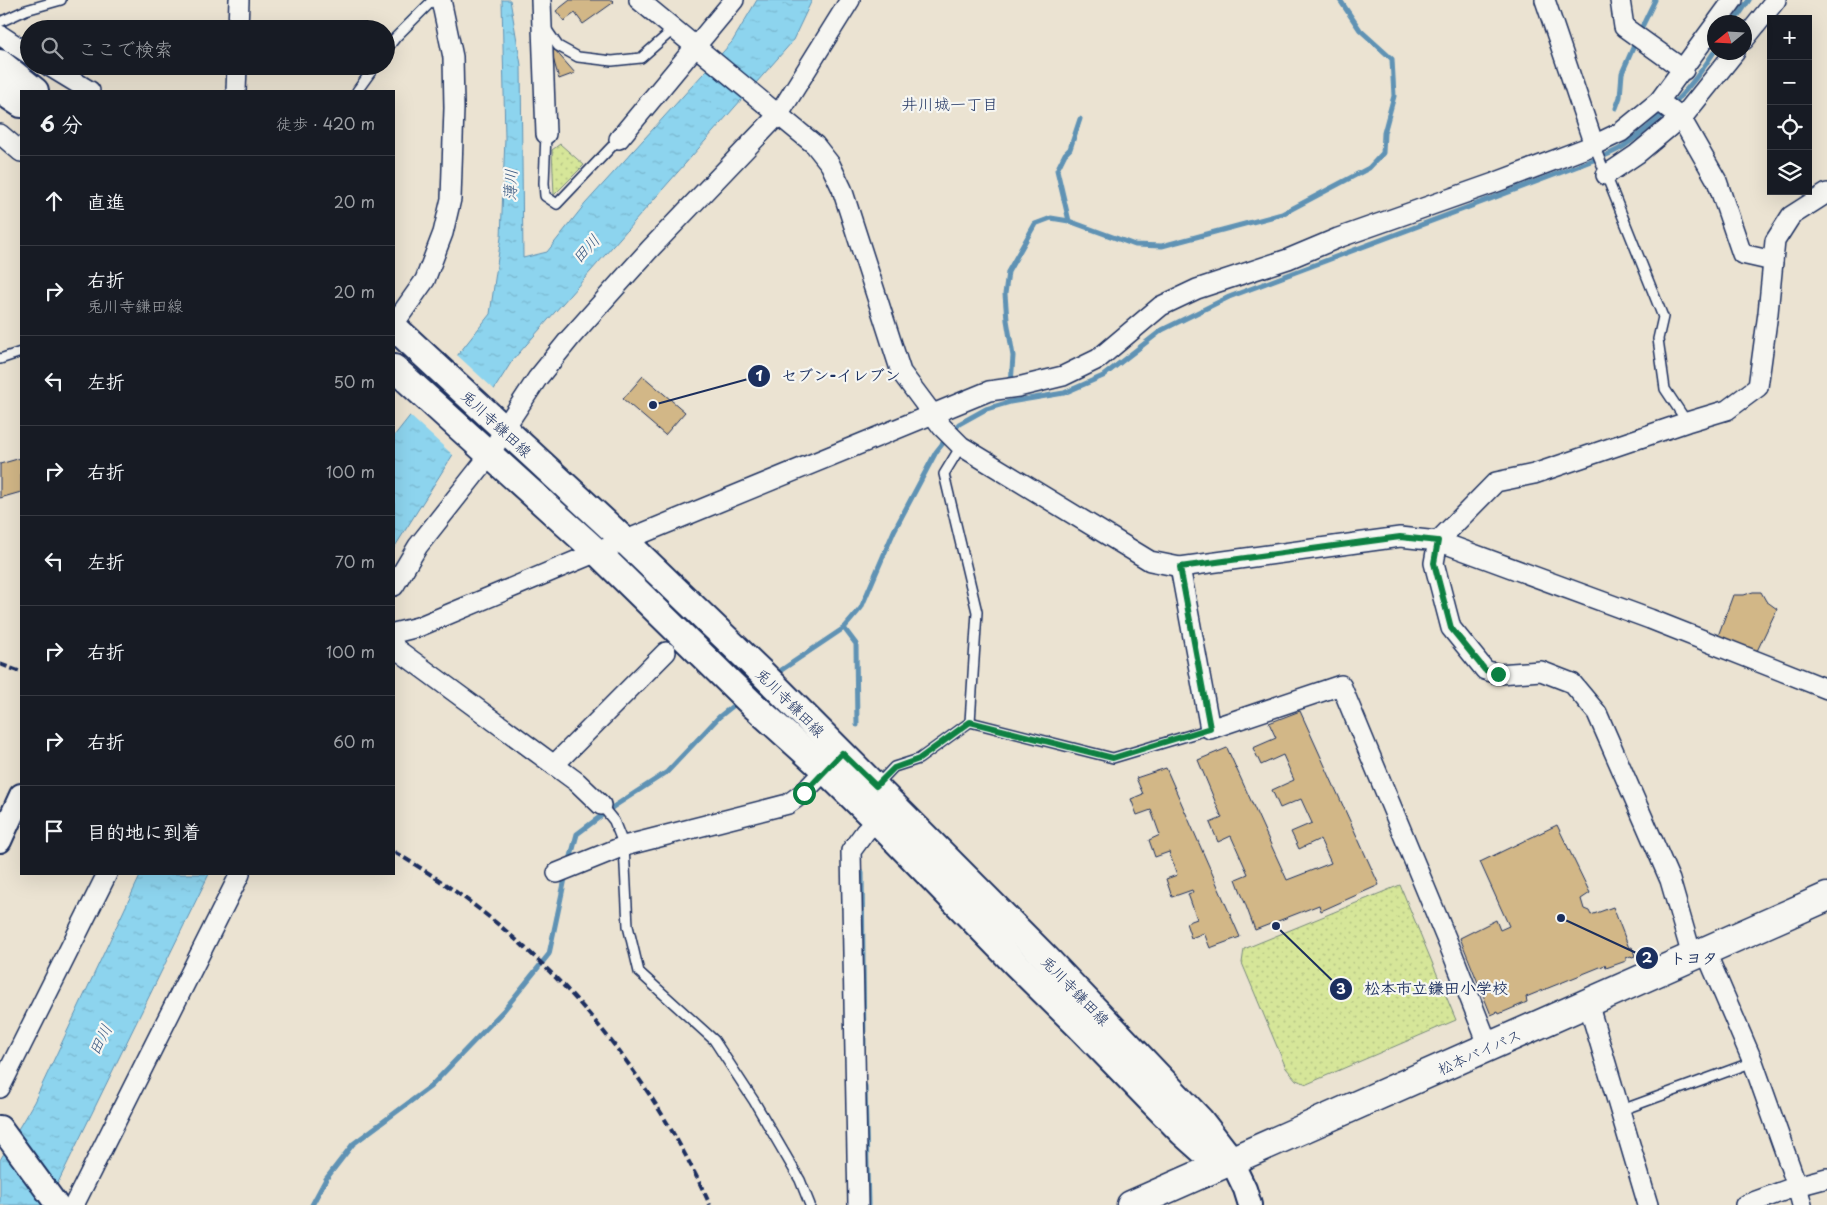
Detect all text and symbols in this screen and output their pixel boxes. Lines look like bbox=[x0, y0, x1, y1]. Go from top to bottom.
north arrow bbox=[1707, 15, 1752, 60]
map controls bbox=[1767, 15, 1812, 195]
button: + bbox=[1767, 15, 1812, 60]
search box bbox=[20, 20, 395, 75]
icon: search bbox=[38, 34, 66, 62]
text: ここで検索 bbox=[78, 34, 173, 62]
button: − bbox=[1767, 60, 1812, 105]
district label: 井川城一丁目 bbox=[902, 91, 998, 115]
button: locate bbox=[1767, 105, 1812, 150]
text: 6 分 bbox=[40, 107, 83, 139]
text: 徒歩 · 420 m bbox=[276, 111, 375, 135]
button: layers bbox=[1767, 150, 1812, 195]
water label: 薄川 bbox=[496, 168, 522, 202]
icon: ahead bbox=[40, 187, 68, 215]
text: 直進 bbox=[87, 187, 125, 215]
text: 20 m bbox=[334, 189, 375, 213]
water label: 田川 bbox=[565, 228, 605, 268]
text: 右折 bbox=[87, 265, 125, 293]
icon: right bbox=[40, 277, 68, 305]
text: 20 m bbox=[334, 279, 375, 303]
text: 兎川寺鎌田線 bbox=[87, 293, 183, 317]
callout: セブン-イレブン bbox=[746, 360, 911, 391]
text: セブン-イレブン bbox=[781, 362, 901, 386]
text: 1 bbox=[755, 363, 763, 386]
icon: left bbox=[40, 367, 68, 395]
text: 左折 bbox=[87, 367, 125, 395]
text: 50 m bbox=[334, 369, 375, 393]
street label: 兎川寺鎌田線 bbox=[456, 384, 538, 462]
icon: right bbox=[40, 457, 68, 485]
text: 右折 bbox=[87, 457, 125, 485]
text: 100 m bbox=[326, 459, 375, 483]
icon: left bbox=[40, 547, 68, 575]
text: 左折 bbox=[87, 547, 125, 575]
text: 70 m bbox=[335, 549, 375, 573]
icon: right bbox=[40, 637, 68, 665]
text: 右折 bbox=[87, 637, 125, 665]
text: 100 m bbox=[326, 639, 375, 663]
street label: 兎川寺鎌田線 bbox=[751, 662, 831, 742]
route end bbox=[1487, 663, 1510, 686]
icon: right bbox=[40, 727, 68, 755]
text: 右折 bbox=[87, 727, 125, 755]
text: 60 m bbox=[333, 729, 375, 753]
route start bbox=[793, 782, 816, 805]
icon: arrive bbox=[40, 817, 68, 845]
text: 目的地に到着 bbox=[87, 817, 201, 845]
callout: トヨタ bbox=[1635, 942, 1728, 973]
text: 2 bbox=[1642, 945, 1653, 968]
text: トヨタ bbox=[1670, 945, 1718, 969]
street label: 兎川寺鎌田線 bbox=[1036, 950, 1116, 1030]
callout: 松本市立鎌田小学校 bbox=[1329, 973, 1518, 1004]
text: 松本市立鎌田小学校 bbox=[1364, 975, 1508, 999]
text: 3 bbox=[1336, 976, 1346, 999]
water label: 田川 bbox=[81, 1019, 117, 1059]
street label: 松本バイパス bbox=[1433, 1022, 1525, 1080]

